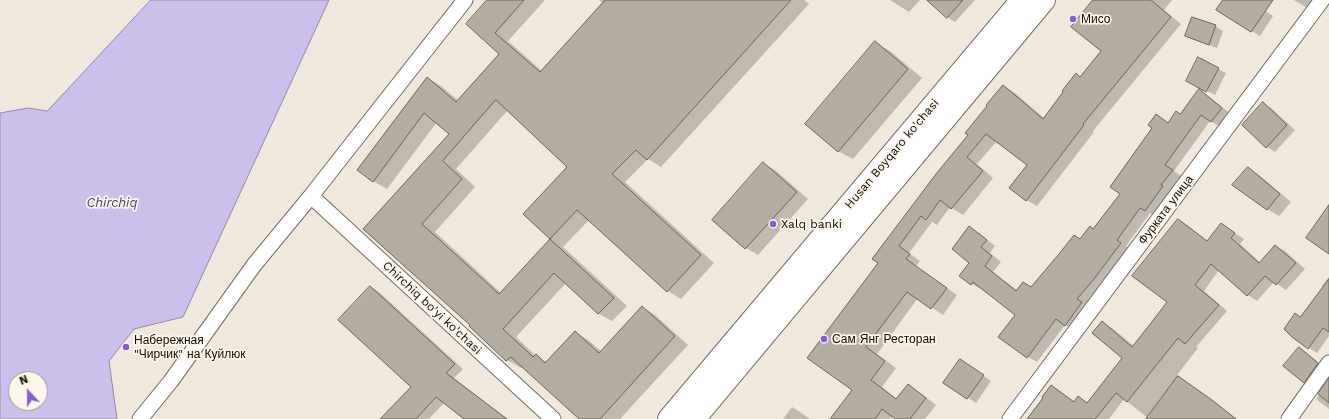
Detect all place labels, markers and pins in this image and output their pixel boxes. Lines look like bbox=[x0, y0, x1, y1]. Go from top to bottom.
place label: Мисо bbox=[1081, 12, 1111, 26]
marker: Мисо bbox=[1068, 14, 1078, 24]
place label: Xalq banki bbox=[781, 217, 842, 231]
marker: Xalq banki bbox=[768, 219, 778, 229]
place label: Сам Янг Ресторан bbox=[832, 332, 936, 346]
place label: Набережная "Чирчик" на Куйлюк bbox=[134, 333, 245, 361]
marker: Сам Янг Ресторан bbox=[819, 334, 829, 344]
marker: Набережная "Чирчик" на Куйлюк bbox=[121, 342, 131, 352]

